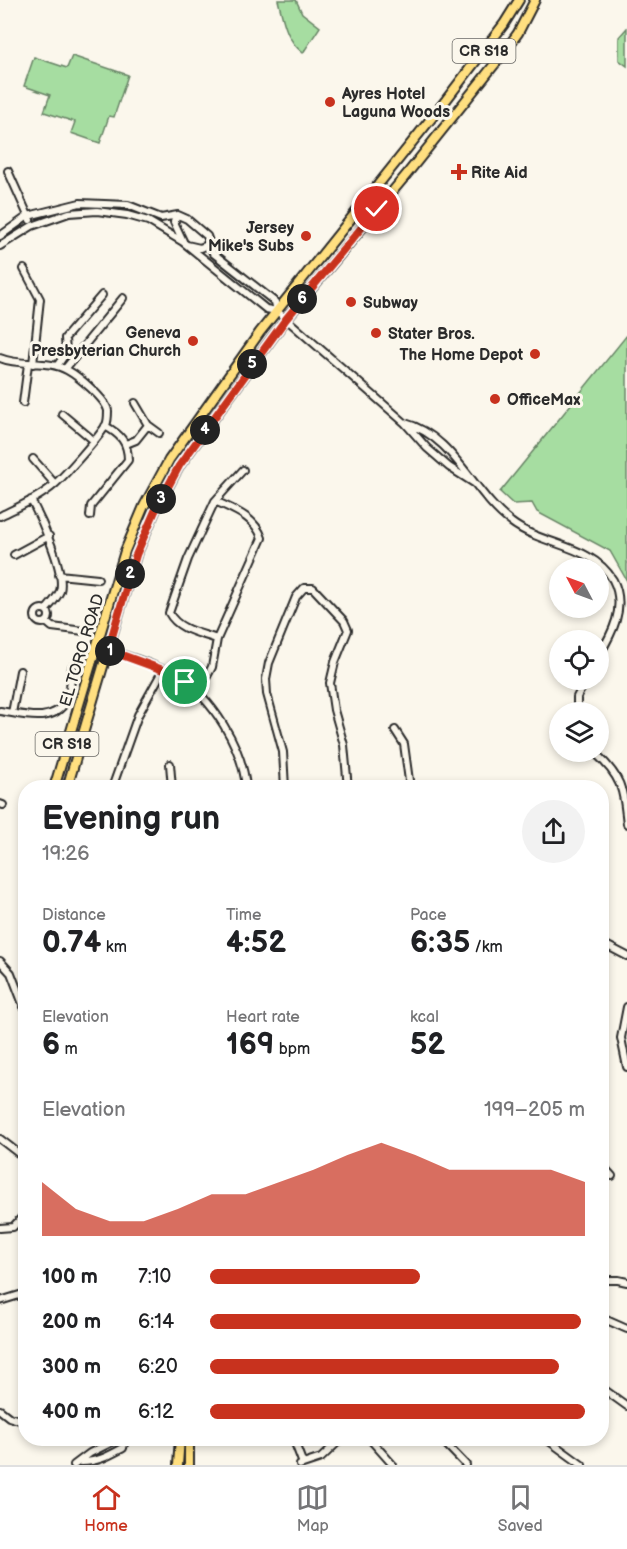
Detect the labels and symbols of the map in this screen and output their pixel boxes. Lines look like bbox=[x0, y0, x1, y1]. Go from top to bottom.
road number: CR S18 bbox=[452, 39, 516, 63]
place label: Ayres Hotel Laguna Woods bbox=[341, 85, 450, 122]
marker: Ayres Hotel Laguna Woods bbox=[323, 95, 337, 109]
place label: Rite Aid bbox=[471, 164, 528, 183]
marker: Rite Aid bbox=[452, 165, 466, 179]
pin bbox=[351, 183, 402, 234]
place label: Jersey Mike's Subs bbox=[208, 219, 295, 256]
marker: Jersey Mike's Subs bbox=[299, 229, 313, 243]
pin: 6 bbox=[287, 284, 317, 314]
place label: Subway bbox=[363, 294, 419, 313]
marker: Subway bbox=[344, 295, 358, 309]
place label: Geneva Presbyterian Church bbox=[31, 324, 181, 361]
place label: Stater Bros. bbox=[388, 325, 475, 344]
marker: Stater Bros. bbox=[369, 326, 383, 340]
marker: Geneva Presbyterian Church bbox=[186, 334, 200, 348]
place label: The Home Depot bbox=[400, 346, 524, 365]
marker: The Home Depot bbox=[528, 347, 542, 361]
pin: 5 bbox=[237, 349, 267, 379]
place label: OfficeMax bbox=[507, 391, 580, 410]
marker: OfficeMax bbox=[488, 392, 502, 406]
pin: 4 bbox=[190, 415, 220, 445]
pin: 3 bbox=[146, 484, 176, 514]
north arrow bbox=[549, 558, 609, 618]
pin: 2 bbox=[115, 559, 145, 589]
street label: EL TORO ROAD bbox=[56, 592, 109, 709]
pin: 1 bbox=[95, 636, 125, 666]
pin bbox=[159, 656, 210, 707]
road number: CR S18 bbox=[36, 732, 98, 756]

